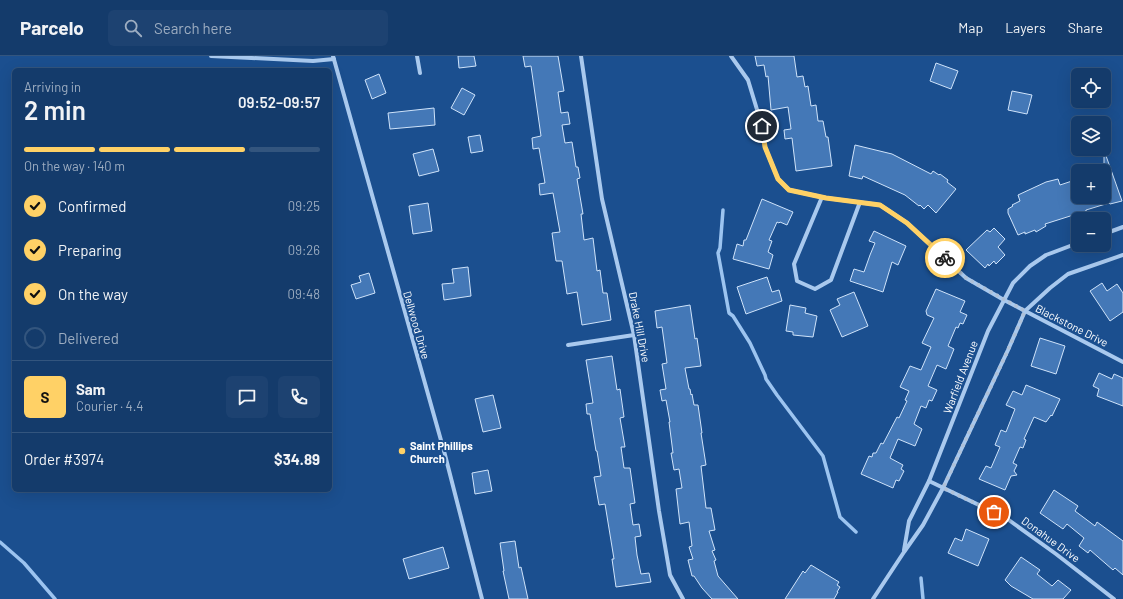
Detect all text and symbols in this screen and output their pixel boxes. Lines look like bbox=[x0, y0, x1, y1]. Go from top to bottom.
search box bbox=[108, 10, 388, 46]
text: Parcelo bbox=[20, 16, 84, 39]
icon: search bbox=[122, 17, 144, 39]
text: Search here bbox=[154, 19, 232, 37]
text: Map bbox=[958, 19, 983, 36]
text: Layers bbox=[1005, 19, 1046, 36]
text: Share bbox=[1068, 19, 1103, 36]
map controls bbox=[1071, 68, 1111, 252]
button: locate bbox=[1071, 68, 1111, 108]
text: Arriving in bbox=[24, 79, 81, 95]
text: 09:52–09:57 bbox=[238, 93, 320, 111]
text: 2 min bbox=[24, 94, 86, 125]
pin bbox=[745, 109, 779, 143]
icon: home bbox=[751, 115, 773, 137]
button: layers bbox=[1071, 116, 1111, 156]
text: On the way · 140 m bbox=[24, 158, 125, 174]
button: + bbox=[1071, 164, 1111, 204]
icon: check bbox=[24, 195, 46, 217]
text: Confirmed bbox=[58, 197, 126, 215]
text: 09:25 bbox=[288, 198, 320, 214]
button: − bbox=[1071, 212, 1111, 252]
courier bbox=[925, 238, 965, 278]
icon: check bbox=[24, 239, 46, 261]
text: Preparing bbox=[58, 241, 122, 259]
text: 09:26 bbox=[288, 242, 320, 258]
icon: bike bbox=[934, 247, 956, 269]
icon: check bbox=[24, 283, 46, 305]
text: On the way bbox=[58, 285, 128, 303]
text: 09:48 bbox=[288, 286, 320, 302]
street label: Dellwood Drive bbox=[401, 289, 433, 361]
street label: Drake Hill Drive bbox=[627, 291, 653, 363]
street label: Blackstone Drive bbox=[1034, 301, 1111, 349]
text: Delivered bbox=[58, 329, 119, 347]
street label: Warfield Avenue bbox=[940, 339, 980, 415]
button: chat bbox=[226, 376, 268, 418]
button: phone bbox=[278, 376, 320, 418]
text: Sam bbox=[76, 380, 105, 398]
text: S bbox=[41, 388, 49, 406]
text: Courier · 4.4 bbox=[76, 398, 144, 414]
place label: Saint Phillips Church bbox=[410, 439, 473, 465]
marker: Saint Phillips Church bbox=[397, 446, 407, 456]
text: Order #3974 bbox=[24, 450, 104, 468]
text: $34.89 bbox=[274, 450, 320, 468]
pin bbox=[977, 495, 1011, 529]
icon: bag bbox=[983, 501, 1005, 523]
street label: Donahue Drive bbox=[1019, 514, 1083, 565]

